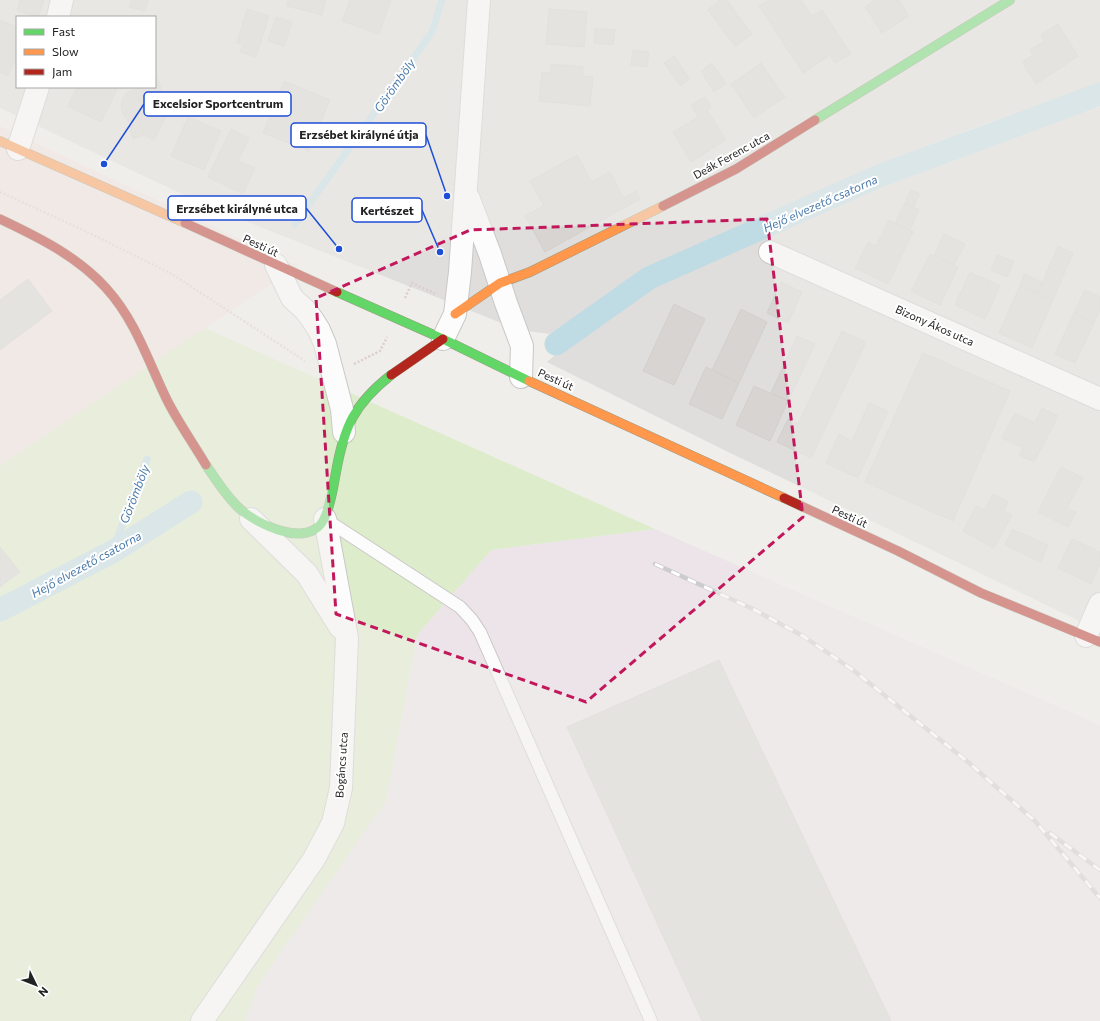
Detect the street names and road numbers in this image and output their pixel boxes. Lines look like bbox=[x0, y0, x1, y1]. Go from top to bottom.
street label: Deák Ferenc utca bbox=[691, 129, 771, 181]
street label: Pesti út bbox=[241, 231, 281, 259]
street label: Bizony Ákos utca bbox=[894, 301, 977, 348]
street label: Pesti út bbox=[536, 365, 576, 393]
street label: Pesti út bbox=[830, 502, 870, 530]
street label: Bogáncs utca bbox=[332, 732, 350, 798]

